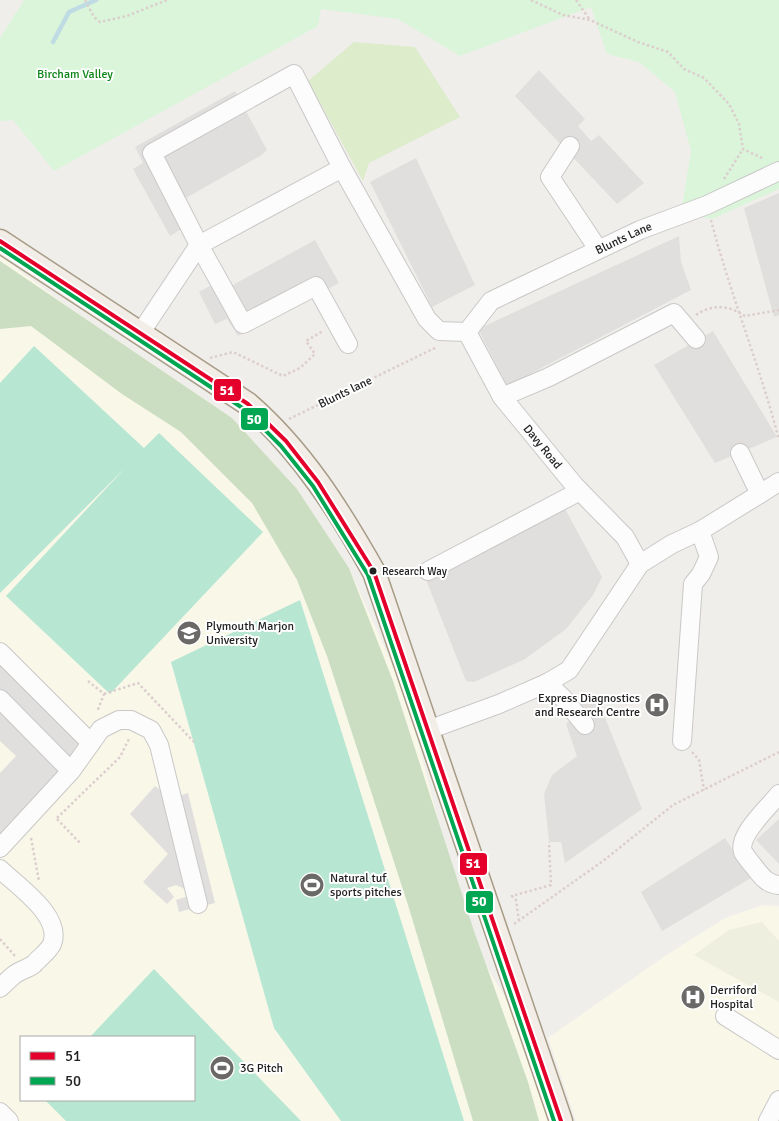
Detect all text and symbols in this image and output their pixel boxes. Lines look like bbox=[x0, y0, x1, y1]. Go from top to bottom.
park label: Bircham Valley bbox=[37, 67, 113, 82]
street label: Blunts Lane bbox=[593, 219, 654, 258]
street label: Blunts lane bbox=[316, 373, 375, 412]
line badge: 51 bbox=[213, 378, 242, 402]
text: 51 bbox=[219, 382, 235, 399]
line badge: 50 bbox=[240, 407, 269, 431]
text: 50 bbox=[246, 411, 262, 428]
street label: Davy Road bbox=[520, 422, 565, 472]
place label: Research Way bbox=[382, 565, 448, 578]
marker: Research Way bbox=[368, 566, 378, 576]
place label: Plymouth Marjon University bbox=[206, 619, 294, 648]
school or university icon: Plymouth Marjon University bbox=[176, 620, 202, 646]
place label: Express Diagnostics and Research Centre bbox=[535, 691, 640, 720]
hospital icon: Express Diagnostics and Research Centre bbox=[644, 692, 670, 718]
line badge: 51 bbox=[459, 852, 488, 876]
text: 51 bbox=[465, 855, 481, 872]
place label: Natural tuf sports pitches bbox=[330, 871, 402, 900]
sports icon: Natural tuf sports pitches bbox=[299, 872, 325, 898]
line badge: 50 bbox=[465, 890, 494, 914]
text: 50 bbox=[471, 893, 487, 910]
place label: Derriford Hospital bbox=[710, 983, 757, 1012]
hospital icon: Derriford Hospital bbox=[680, 984, 706, 1010]
legend bbox=[20, 1036, 195, 1101]
text: 51 bbox=[65, 1047, 81, 1065]
sports icon: 3G Pitch bbox=[209, 1055, 235, 1081]
place label: 3G Pitch bbox=[240, 1061, 283, 1076]
text: 50 bbox=[65, 1072, 81, 1090]

